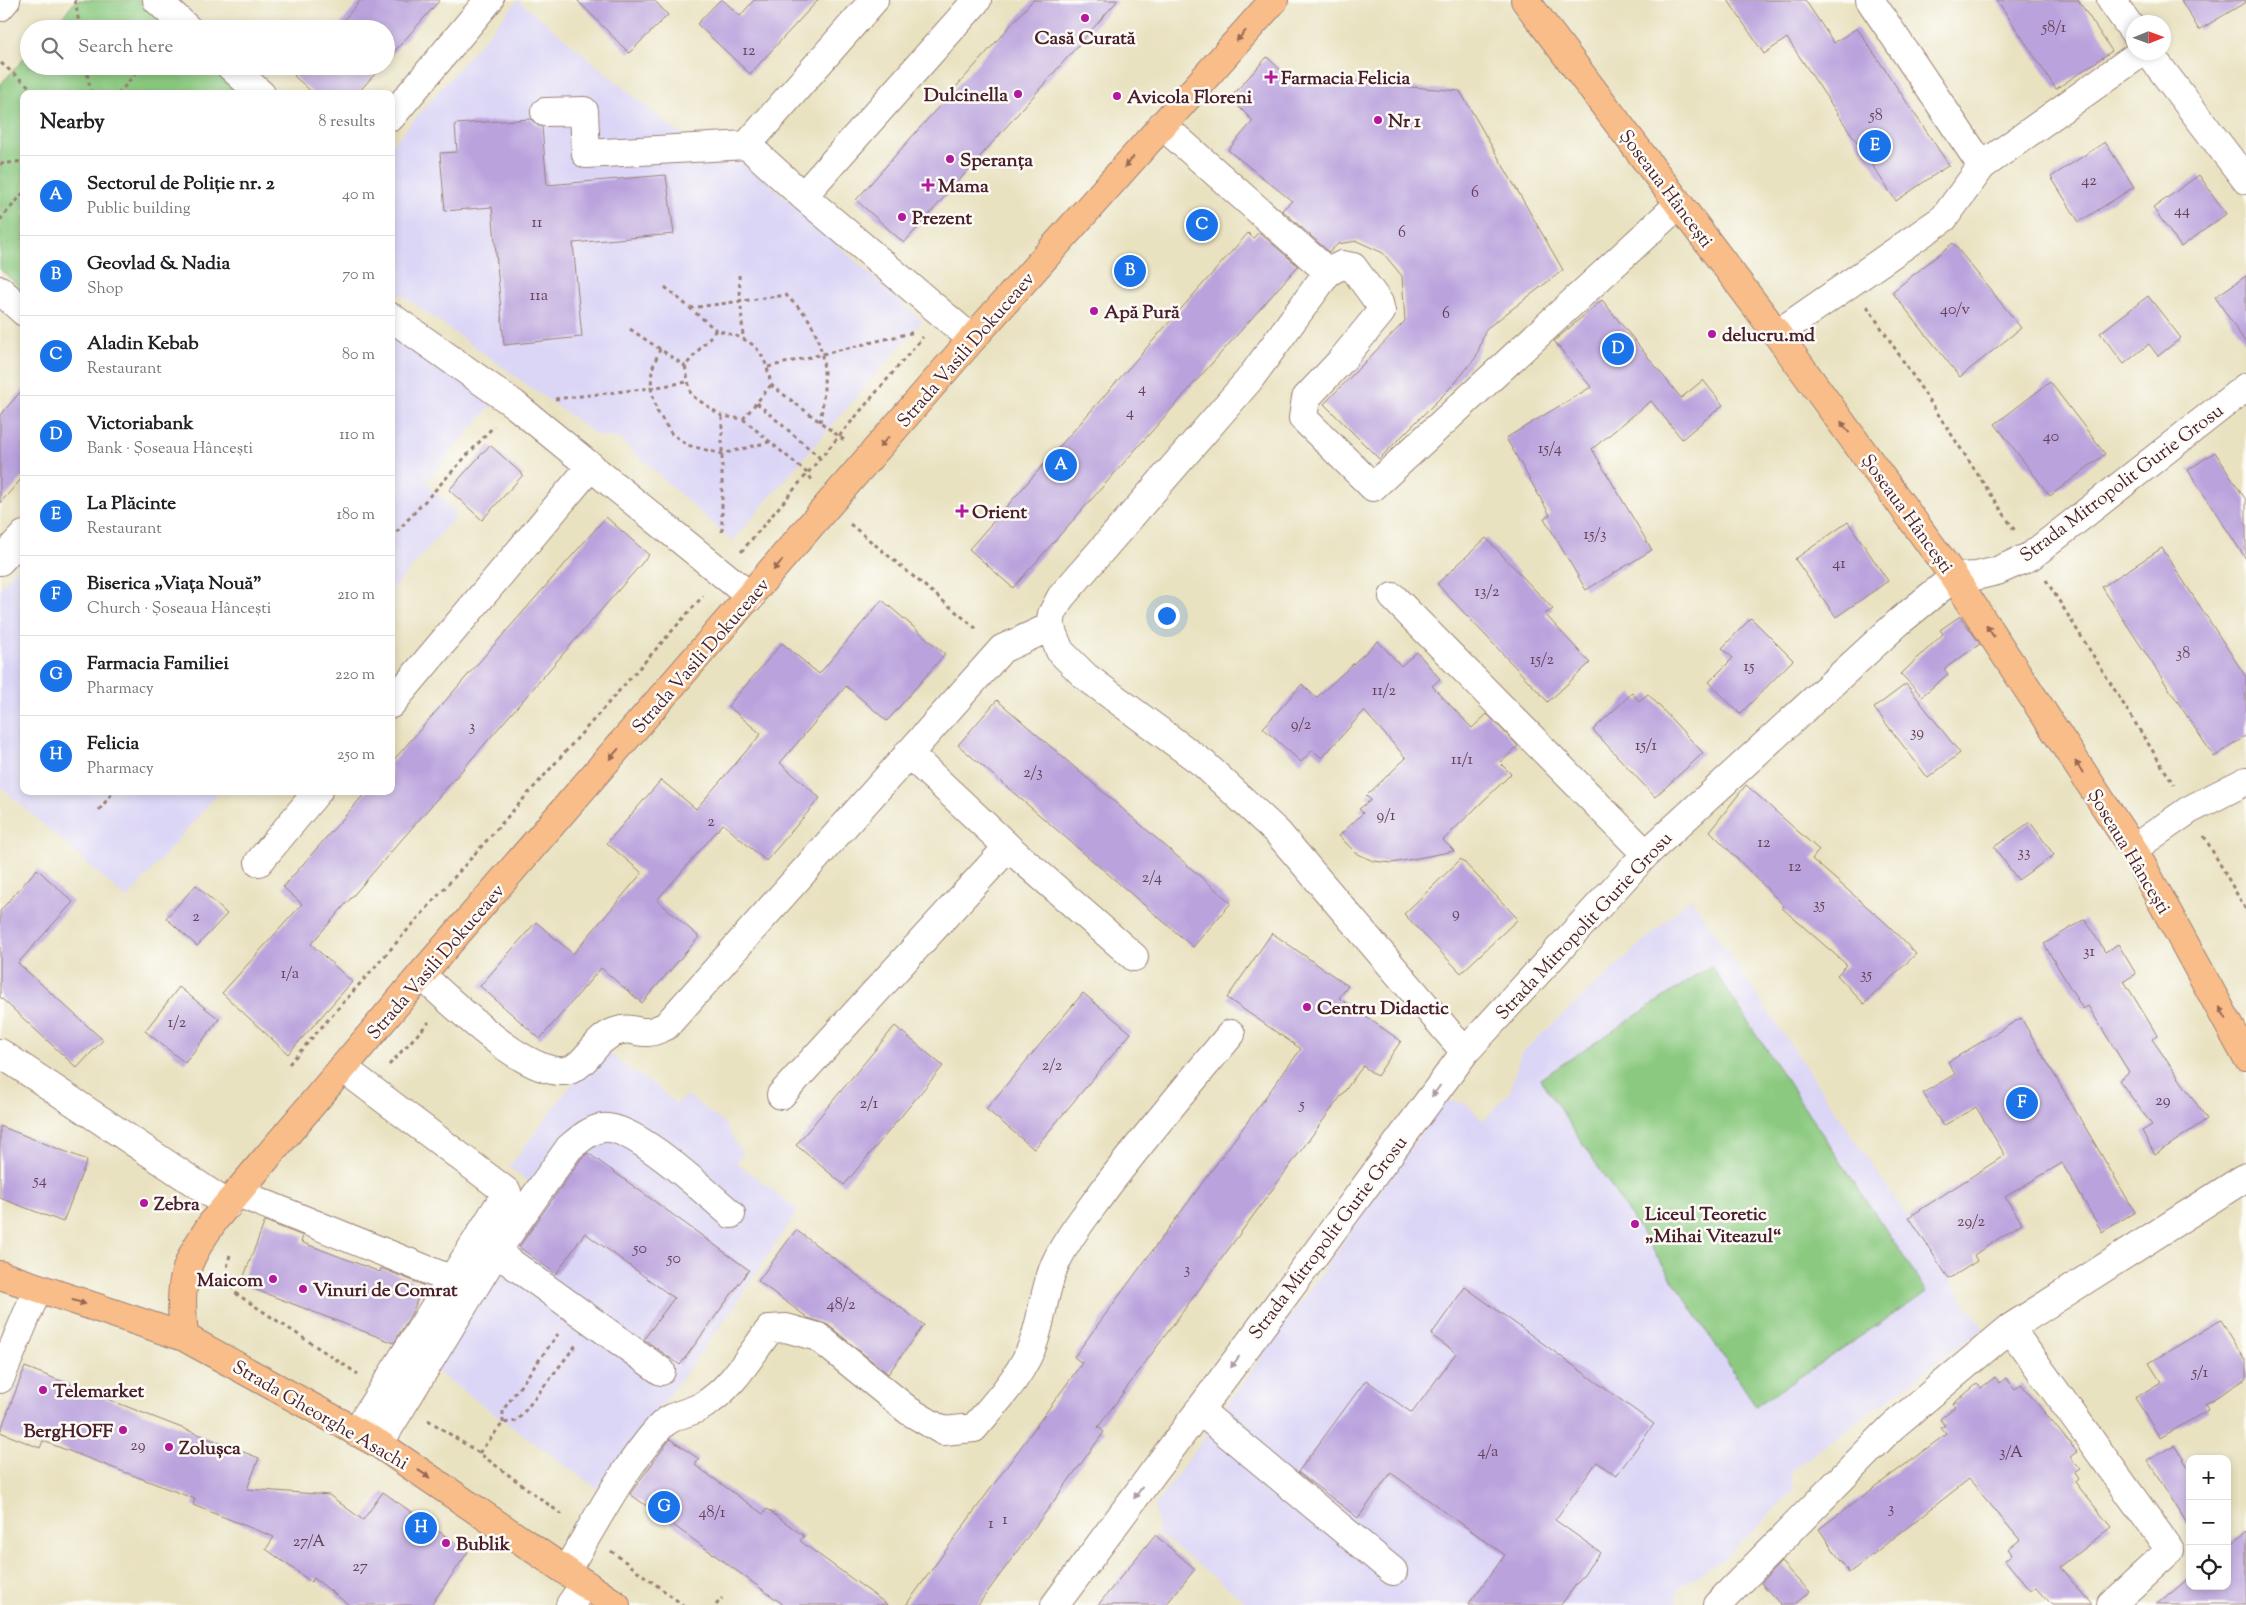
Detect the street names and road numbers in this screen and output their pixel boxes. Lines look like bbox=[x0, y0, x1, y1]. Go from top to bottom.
street label: Șoseaua Hâncești bbox=[1612, 125, 1718, 254]
street label: Strada Vasili Dokuceaev bbox=[892, 267, 1042, 434]
street label: Strada Mitropolit Gurie Grosu bbox=[2015, 398, 2230, 570]
street label: Șoseaua Hâncești bbox=[1853, 449, 1959, 580]
street label: Strada Vasili Dokuceaev bbox=[627, 573, 777, 740]
street label: Șoseaua Hâncești bbox=[2080, 785, 2176, 920]
street label: Strada Mitropolit Gurie Grosu bbox=[1490, 826, 1680, 1027]
street label: Strada Vasili Dokuceaev bbox=[362, 879, 512, 1046]
street label: Strada Mitropolit Gurie Grosu bbox=[1243, 1131, 1415, 1346]
street label: Strada Gheorghe Asachi bbox=[227, 1355, 413, 1478]

